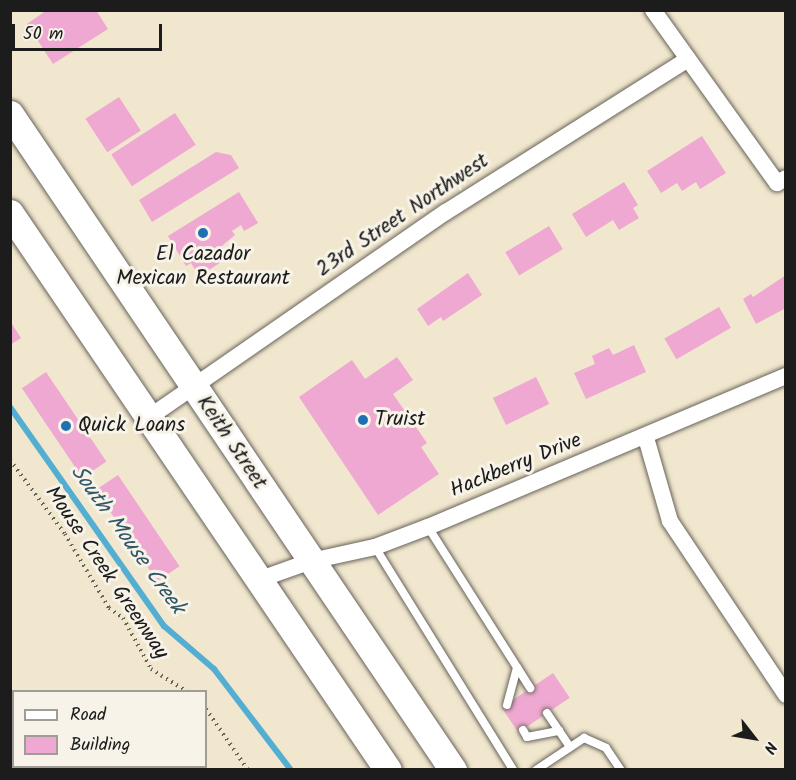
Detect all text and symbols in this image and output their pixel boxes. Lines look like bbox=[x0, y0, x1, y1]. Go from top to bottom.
scale bar bbox=[15, 12, 165, 50]
text: 50 m bbox=[23, 20, 63, 49]
street label: 23rd Street Northwest bbox=[312, 149, 494, 283]
marker: El Cazador Mexican Restaurant bbox=[196, 226, 210, 240]
place label: El Cazador Mexican Restaurant bbox=[116, 242, 290, 292]
street label: Keith Street bbox=[190, 391, 272, 495]
place label: Truist bbox=[375, 407, 425, 433]
place label: Quick Loans bbox=[78, 413, 185, 439]
marker: Truist bbox=[356, 413, 370, 427]
marker: Quick Loans bbox=[59, 419, 73, 433]
street label: Hackberry Drive bbox=[447, 428, 585, 504]
water label: South Mouse Creek bbox=[64, 460, 190, 620]
street label: Mouse Creek Greenway bbox=[39, 482, 173, 664]
legend bbox=[12, 690, 207, 768]
text: Road bbox=[70, 701, 106, 730]
north arrow bbox=[724, 708, 784, 768]
text: Building bbox=[70, 731, 130, 760]
text: N bbox=[757, 737, 783, 758]

